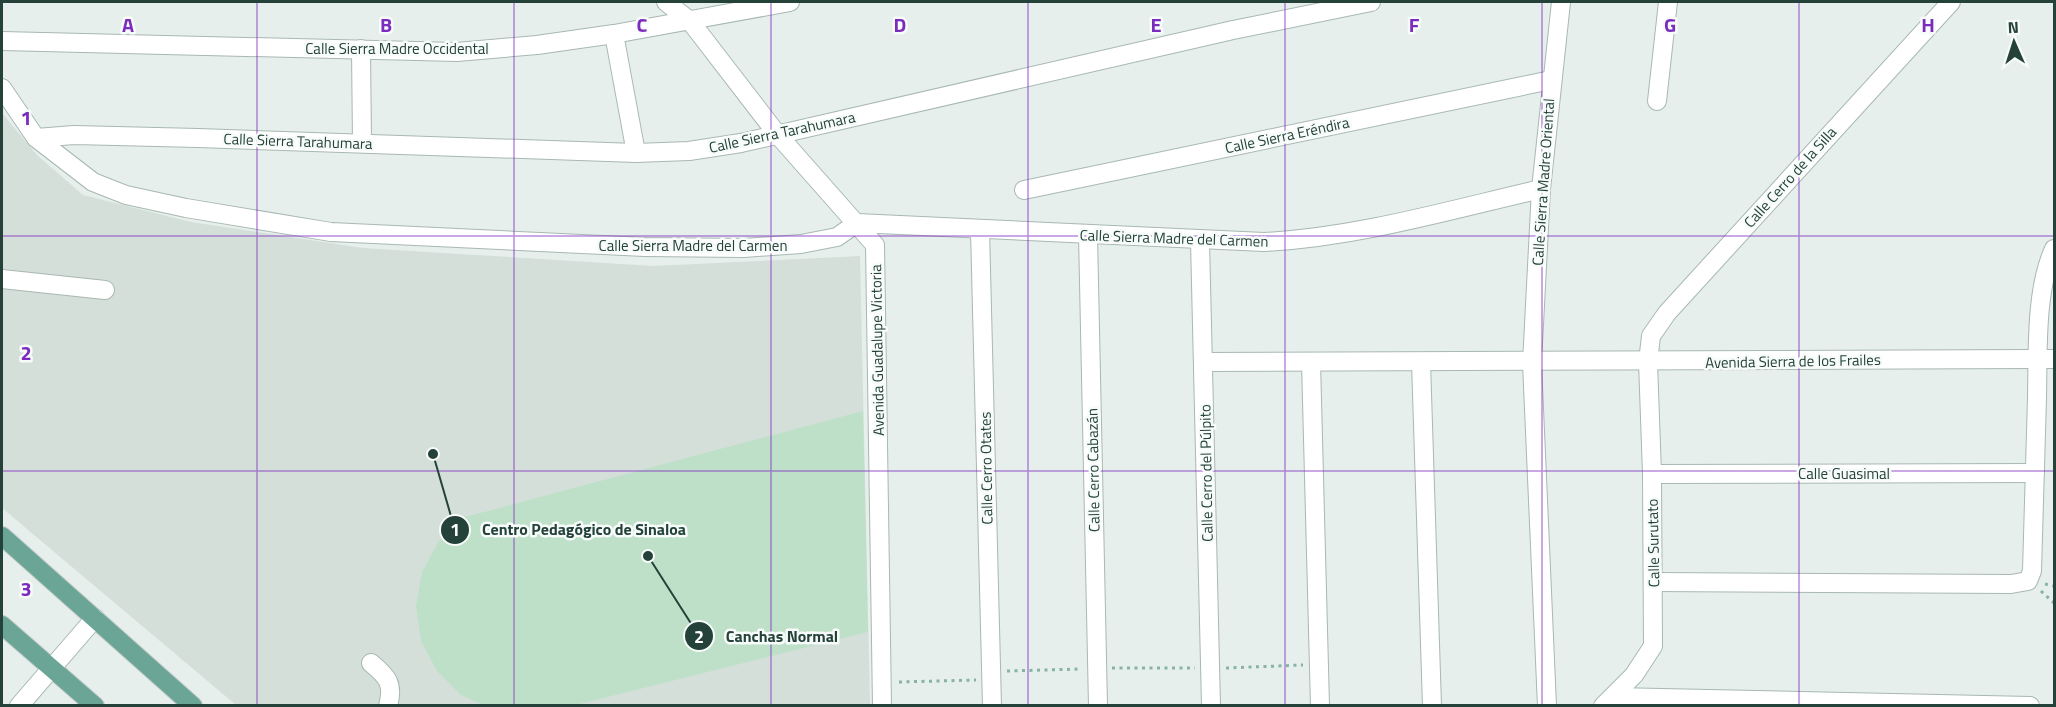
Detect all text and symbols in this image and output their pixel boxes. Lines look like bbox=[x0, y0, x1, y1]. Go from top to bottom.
text: A bbox=[122, 9, 134, 40]
text: B bbox=[380, 9, 392, 40]
text: C bbox=[637, 9, 648, 40]
text: D bbox=[894, 9, 906, 40]
text: E bbox=[1150, 9, 1162, 40]
text: F bbox=[1409, 9, 1420, 40]
text: G bbox=[1664, 9, 1676, 40]
text: H bbox=[1921, 9, 1935, 40]
north arrow bbox=[1984, 12, 2044, 72]
text: N bbox=[2007, 15, 2019, 39]
street label: Calle Sierra Madre Occidental bbox=[305, 37, 489, 60]
street label: Calle Sierra Madre Oriental bbox=[1526, 97, 1560, 267]
text: 1 bbox=[20, 102, 32, 133]
street label: Calle Sierra Tarahumara bbox=[707, 105, 858, 159]
street label: Calle Sierra Eréndira bbox=[1223, 110, 1352, 159]
street label: Calle Cerro de la Silla bbox=[1738, 121, 1842, 233]
street label: Calle Sierra Tarahumara bbox=[223, 127, 373, 155]
street label: Calle Sierra Madre del Carmen bbox=[1079, 223, 1269, 253]
street label: Calle Sierra Madre del Carmen bbox=[599, 234, 787, 257]
street label: Avenida Guadalupe Victoria bbox=[864, 264, 890, 436]
text: 2 bbox=[20, 337, 32, 368]
street label: Avenida Sierra de los Frailes bbox=[1705, 348, 1881, 374]
street label: Calle Cerro del Púlpito bbox=[1193, 404, 1219, 542]
street label: Calle Cerro Cabazán bbox=[1080, 408, 1106, 532]
street label: Calle Cerro Otates bbox=[974, 411, 998, 525]
street label: Calle Guasimal bbox=[1798, 462, 1890, 485]
street label: Calle Surutato bbox=[1641, 498, 1665, 588]
callout: Centro Pedagógico de Sinaloa bbox=[440, 513, 698, 547]
text: 1 bbox=[450, 516, 460, 543]
text: Centro Pedagógico de Sinaloa bbox=[482, 517, 686, 541]
text: 3 bbox=[20, 573, 32, 604]
callout: Canchas Normal bbox=[684, 619, 850, 653]
text: 2 bbox=[694, 623, 704, 650]
text: Canchas Normal bbox=[726, 624, 838, 648]

